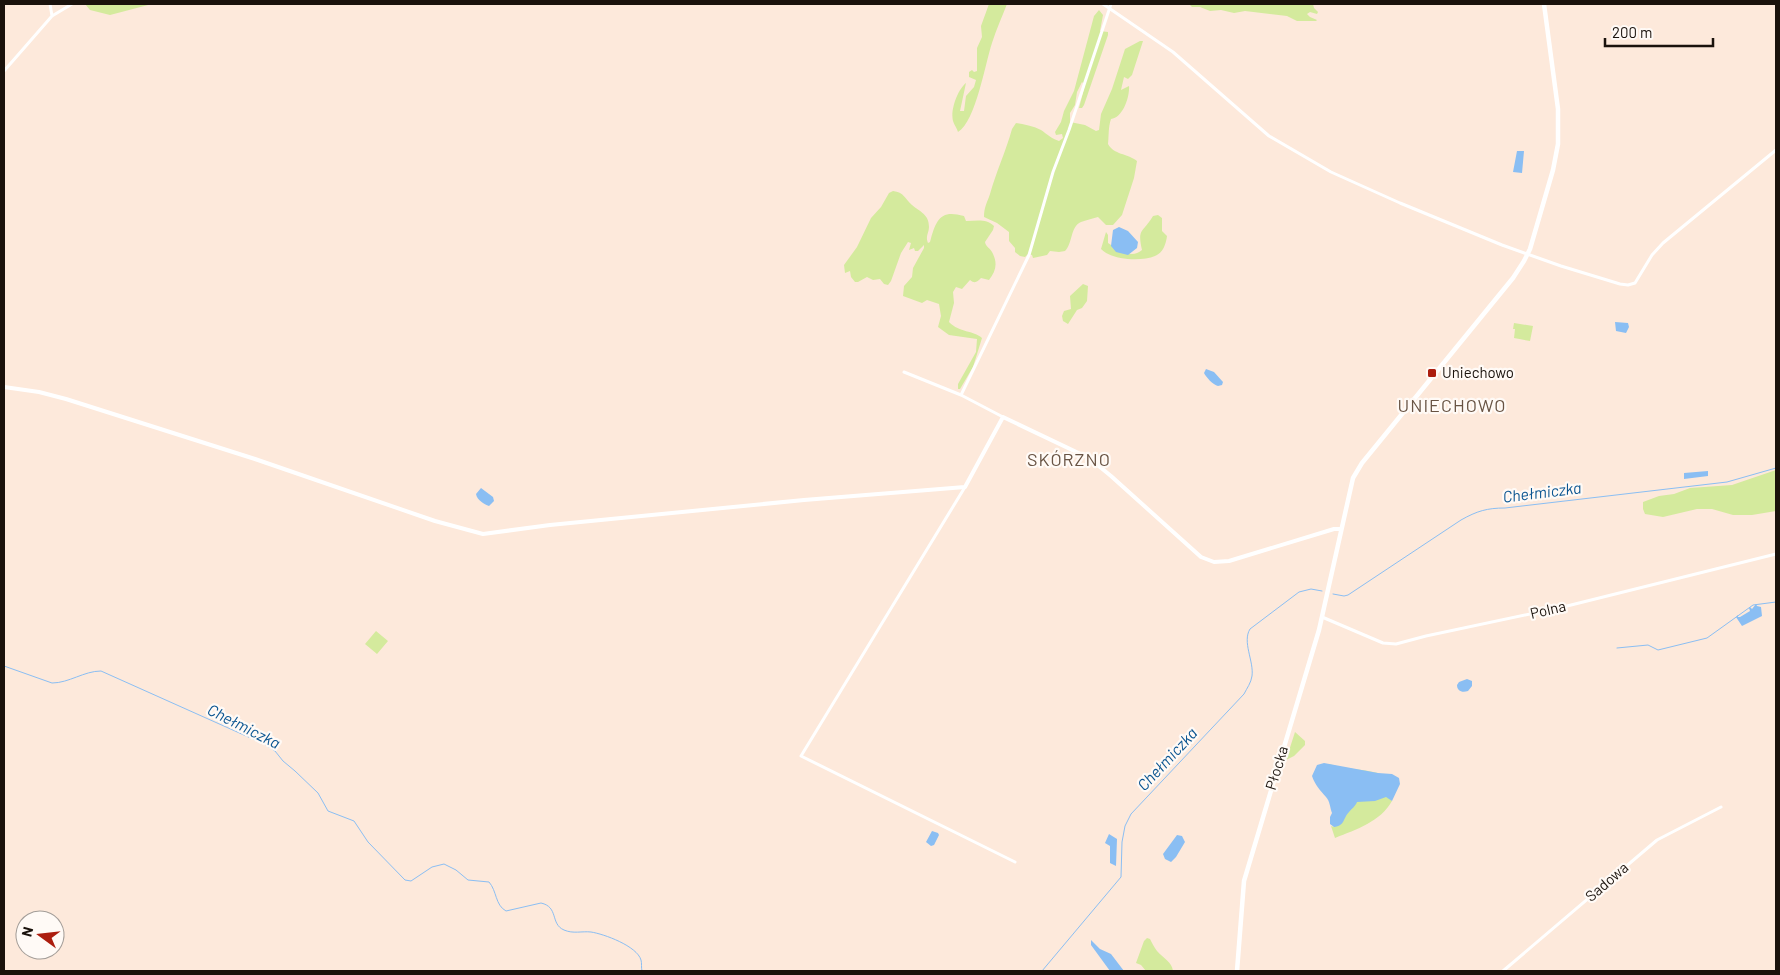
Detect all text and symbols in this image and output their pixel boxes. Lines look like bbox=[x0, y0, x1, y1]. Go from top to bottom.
scale bar bbox=[1605, 15, 1712, 47]
text: 200 m bbox=[1612, 23, 1652, 41]
place label: Uniechowo bbox=[1442, 363, 1514, 381]
marker: Uniechowo bbox=[1426, 367, 1438, 379]
district label: UNIECHOWO bbox=[1398, 394, 1506, 416]
district label: SKÓRZNO bbox=[1027, 448, 1111, 470]
water label: Chełmiczka bbox=[1502, 477, 1582, 506]
street label: Polna bbox=[1528, 596, 1567, 622]
water label: Chełmiczka bbox=[205, 699, 284, 752]
water label: Chełmiczka bbox=[1133, 723, 1201, 794]
street label: Płocka bbox=[1261, 744, 1291, 792]
street label: Sadowa bbox=[1581, 858, 1631, 905]
north arrow bbox=[15, 910, 65, 960]
text: N bbox=[18, 925, 36, 938]

